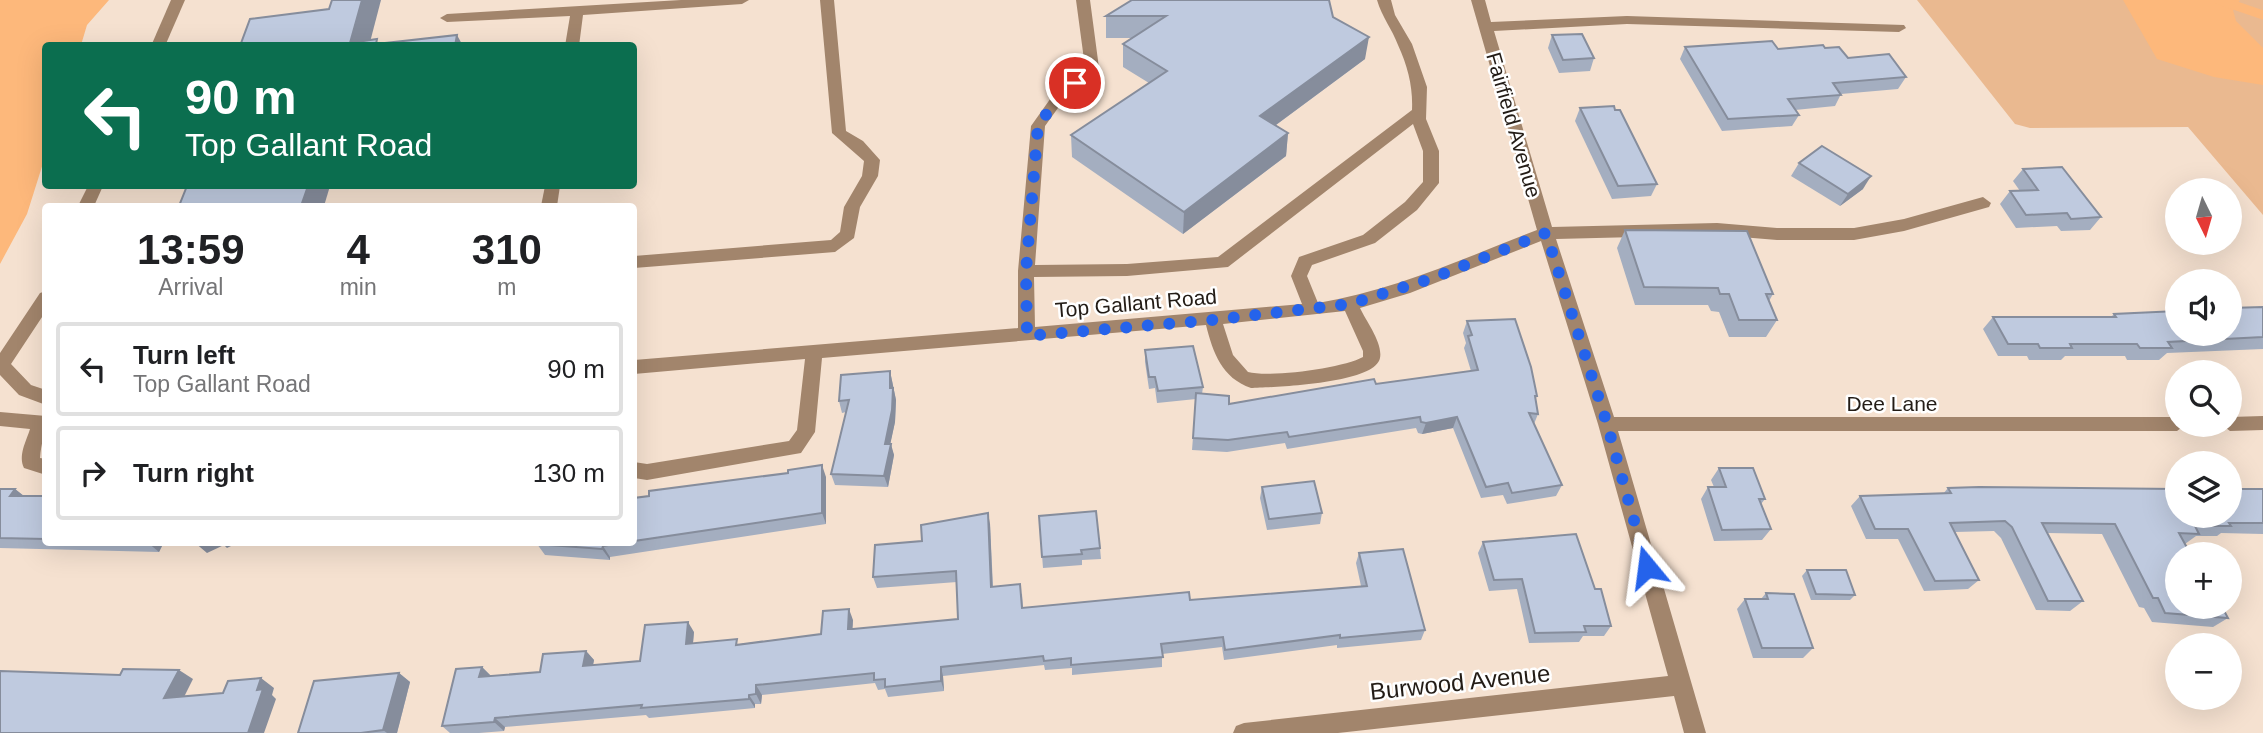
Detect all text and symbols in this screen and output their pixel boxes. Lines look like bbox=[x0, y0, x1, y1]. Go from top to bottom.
street label: Fairfield Avenue bbox=[1482, 50, 1546, 200]
pin bbox=[1045, 53, 1105, 113]
icon: arrive bbox=[1056, 64, 1094, 102]
icon: left bbox=[70, 70, 161, 161]
text: 90 m bbox=[185, 70, 297, 124]
text: Top Gallant Road bbox=[185, 127, 432, 163]
north arrow bbox=[2165, 178, 2242, 256]
map controls bbox=[2165, 178, 2242, 710]
text: 13:59 bbox=[137, 226, 245, 273]
text: 4 bbox=[346, 226, 370, 273]
text: 310 bbox=[472, 226, 542, 273]
button: sound bbox=[2165, 269, 2242, 346]
text: Arrival bbox=[158, 274, 223, 300]
text: min bbox=[340, 274, 377, 300]
text: m bbox=[497, 274, 516, 300]
street label: Top Gallant Road bbox=[1054, 284, 1218, 322]
text: Turn left bbox=[133, 340, 235, 370]
icon: left bbox=[74, 350, 112, 388]
text: 90 m bbox=[547, 354, 605, 384]
button: search bbox=[2165, 360, 2242, 437]
text: Top Gallant Road bbox=[133, 371, 311, 397]
street label: Dee Lane bbox=[1846, 392, 1938, 415]
button: layers bbox=[2165, 451, 2242, 528]
icon: right bbox=[74, 454, 112, 492]
text: Turn right bbox=[133, 458, 254, 488]
text: 130 m bbox=[533, 458, 605, 488]
position arrow bbox=[1610, 530, 1684, 604]
button: + bbox=[2165, 542, 2242, 619]
button: − bbox=[2165, 633, 2242, 710]
street label: Burwood Avenue bbox=[1369, 659, 1551, 705]

